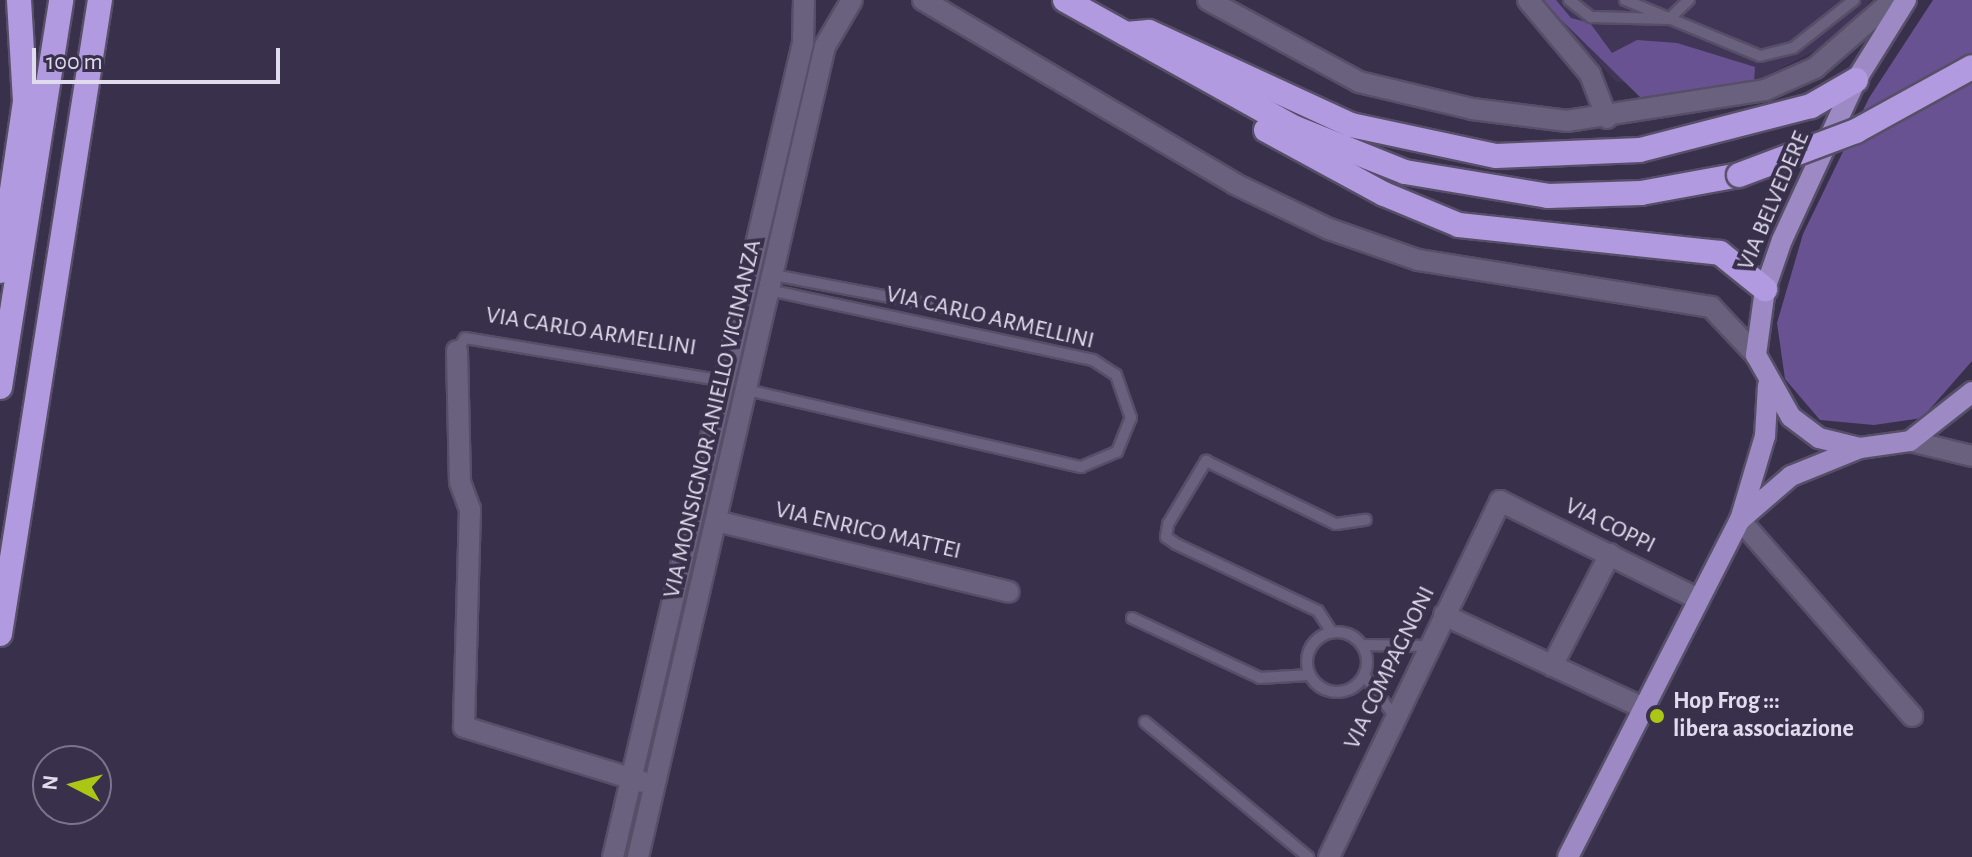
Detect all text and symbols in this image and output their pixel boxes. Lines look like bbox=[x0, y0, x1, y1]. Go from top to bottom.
scale bar bbox=[36, 32, 284, 82]
text: 100 m bbox=[46, 50, 103, 74]
street label: VIA BELVEDERE bbox=[1732, 127, 1816, 275]
street label: VIA MONSIGNOR ANIELLO VICINANZA bbox=[658, 237, 768, 601]
street label: VIA CARLO ARMELLINI bbox=[883, 280, 1097, 356]
street label: VIA CARLO ARMELLINI bbox=[484, 301, 698, 363]
street label: VIA COPPI bbox=[1560, 492, 1660, 560]
street label: VIA ENRICO MATTEI bbox=[772, 496, 964, 566]
street label: VIA COMPAGNONI bbox=[1338, 582, 1442, 754]
place label: Hop Frog ::: libera associazione bbox=[1673, 688, 1854, 744]
marker: Hop Frog ::: libera associazione bbox=[1648, 707, 1666, 725]
north arrow bbox=[32, 745, 112, 825]
text: N bbox=[38, 774, 62, 791]

